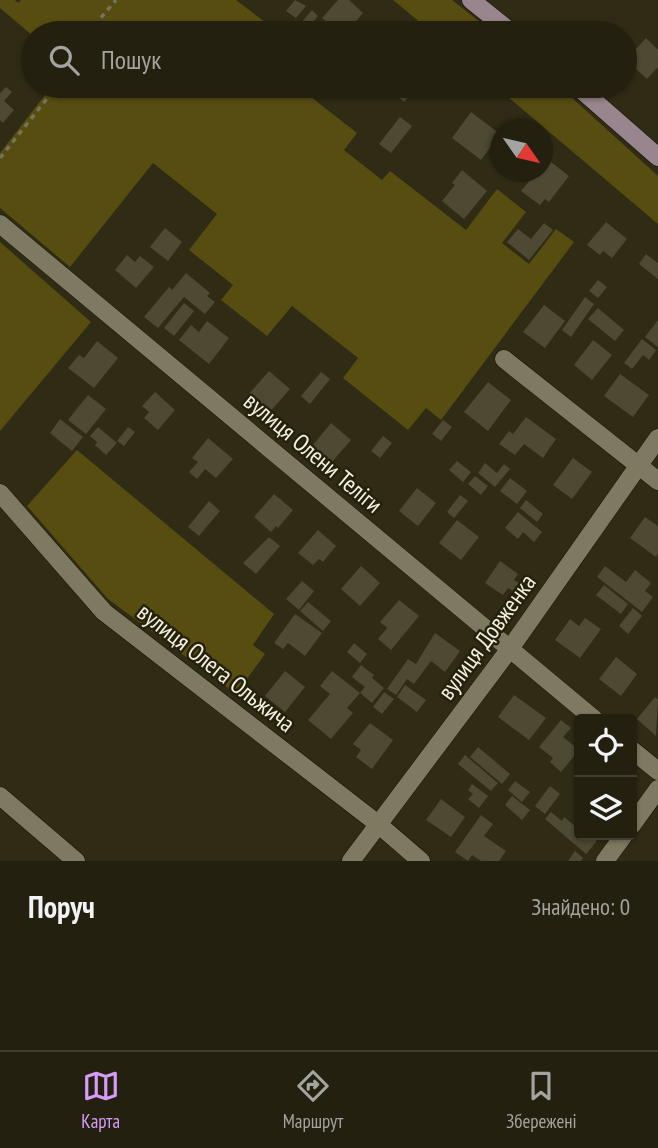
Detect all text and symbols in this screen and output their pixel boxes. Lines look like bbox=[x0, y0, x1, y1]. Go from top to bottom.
search box bbox=[21, 21, 637, 98]
icon: search bbox=[45, 41, 83, 79]
text: Пошук bbox=[101, 43, 161, 76]
north arrow bbox=[490, 119, 553, 182]
street label: вулиця Олени Теліги bbox=[238, 386, 389, 520]
street label: вулиця Довженка bbox=[431, 568, 543, 706]
street label: вулиця Олега Ольжича bbox=[131, 596, 301, 739]
map controls bbox=[574, 714, 637, 840]
button: locate bbox=[574, 714, 637, 777]
button: layers bbox=[574, 777, 637, 840]
text: Поруч bbox=[28, 887, 95, 926]
text: Знайдено: 0 bbox=[531, 892, 630, 921]
tab: Карта bbox=[81, 1067, 120, 1133]
tab: Маршрут bbox=[283, 1067, 343, 1133]
tab: Збережені bbox=[506, 1067, 577, 1133]

